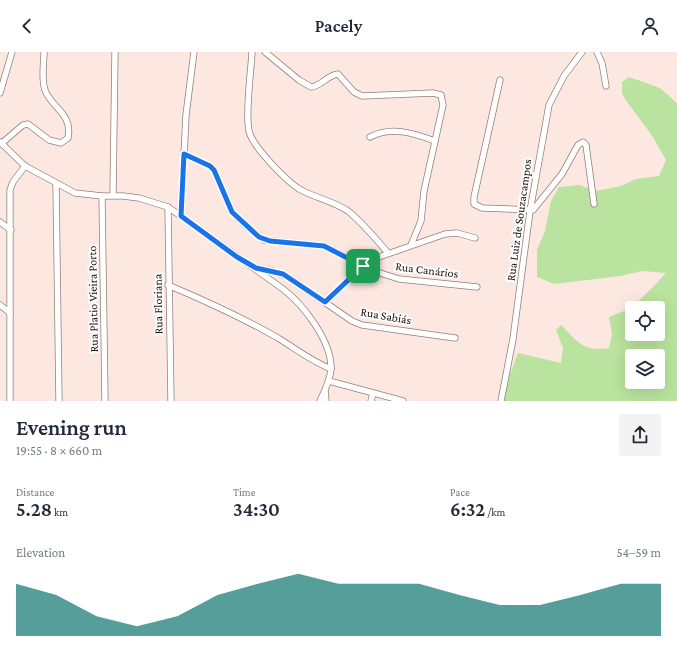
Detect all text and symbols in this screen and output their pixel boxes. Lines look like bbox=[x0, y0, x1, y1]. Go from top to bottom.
icon: back bbox=[16, 15, 38, 37]
icon: person bbox=[639, 15, 661, 37]
text: Pacely bbox=[315, 16, 362, 36]
street label: Rua Luiz de Souzacampos bbox=[504, 158, 535, 282]
street label: Rua Platio Vieira Porto bbox=[85, 246, 101, 352]
pin bbox=[346, 249, 380, 283]
icon: arrive bbox=[352, 255, 374, 277]
street label: Rua Canários bbox=[395, 259, 460, 281]
street label: Rua Floriana bbox=[150, 273, 166, 334]
map controls bbox=[625, 301, 665, 389]
button: locate bbox=[625, 301, 665, 341]
street label: Rua Sabiás bbox=[359, 305, 413, 327]
button: layers bbox=[625, 349, 665, 389]
button: share bbox=[619, 414, 661, 456]
text: Evening run bbox=[16, 415, 127, 440]
text: 19:55 · 8 × 660 m bbox=[16, 443, 102, 458]
text: Distance bbox=[16, 486, 54, 498]
text: Time bbox=[233, 486, 256, 498]
text: Pace bbox=[450, 486, 470, 498]
text: 5.28 bbox=[16, 498, 52, 520]
text: 34:30 bbox=[233, 498, 280, 520]
text: 6:32 bbox=[450, 498, 485, 520]
text: km bbox=[52, 506, 68, 518]
text: /km bbox=[485, 506, 505, 518]
text: Elevation bbox=[16, 545, 65, 560]
text: 54–59 m bbox=[616, 545, 661, 560]

